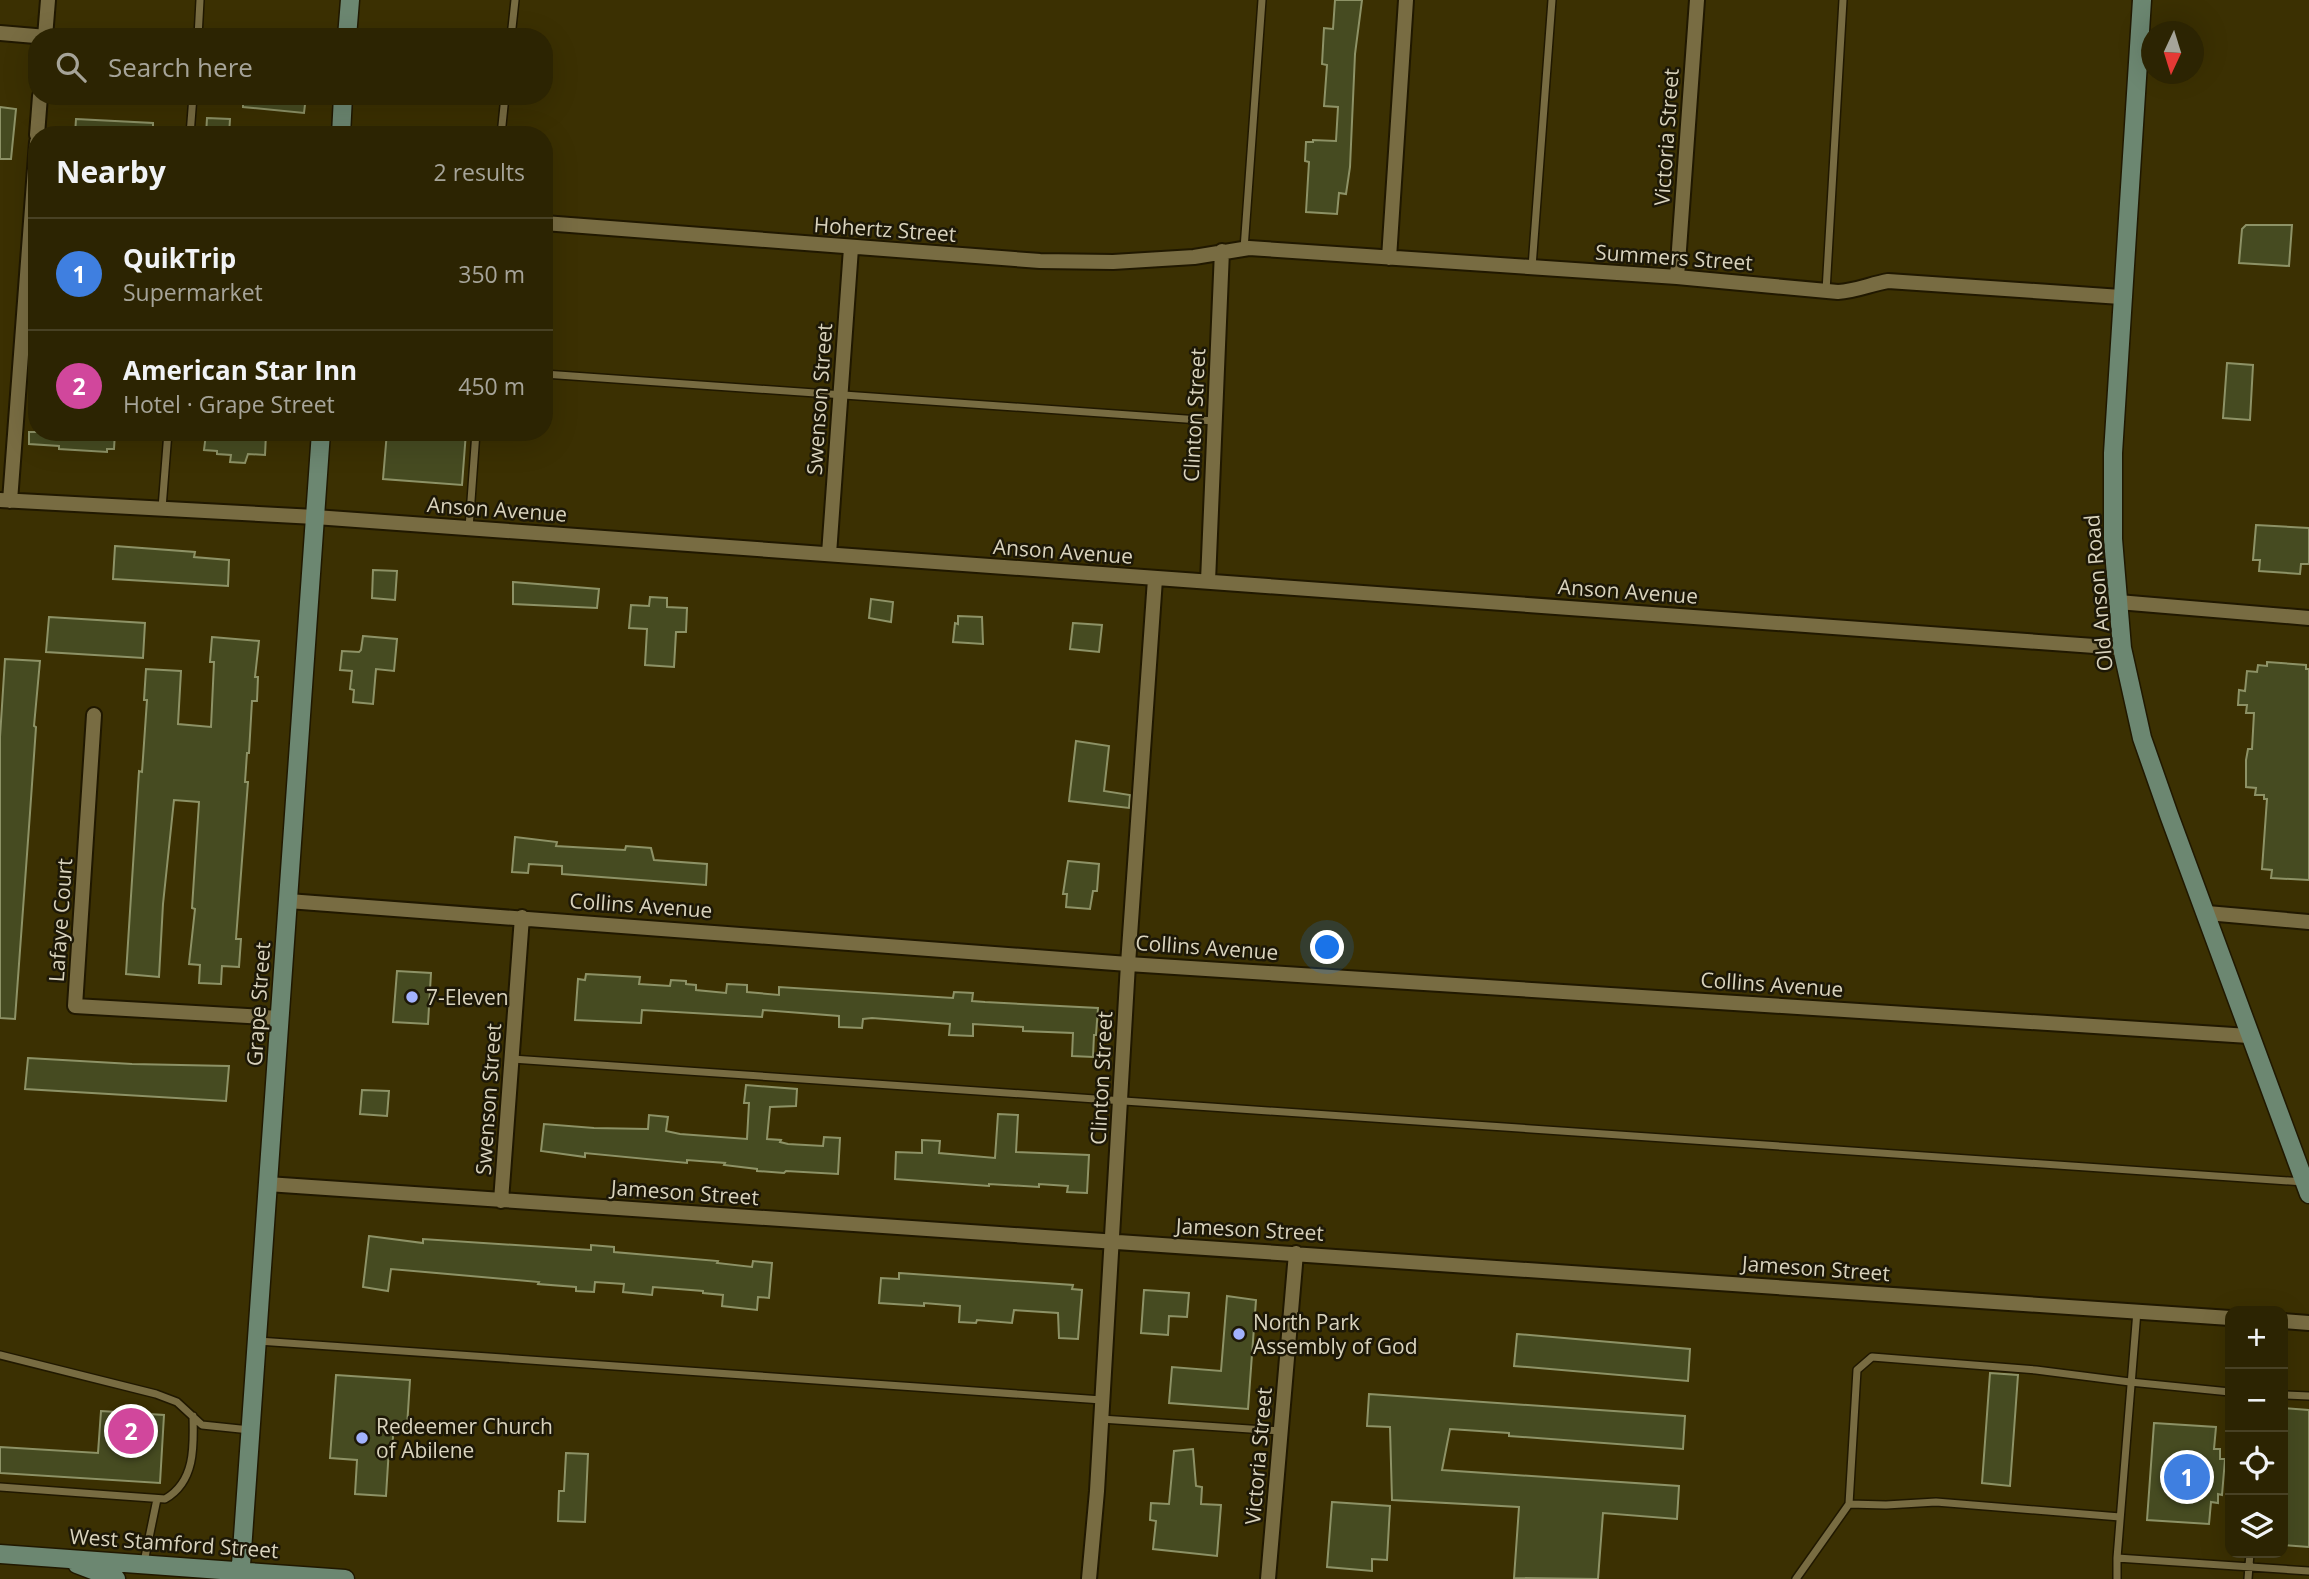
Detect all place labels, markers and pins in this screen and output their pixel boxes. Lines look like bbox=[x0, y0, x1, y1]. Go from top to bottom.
place label: 7-Eleven bbox=[426, 983, 509, 1011]
marker: 7-Eleven bbox=[404, 989, 420, 1005]
place label: North Park Assembly of God bbox=[1253, 1308, 1418, 1360]
marker: North Park Assembly of God bbox=[1231, 1326, 1247, 1342]
pin: 2 bbox=[108, 1405, 154, 1457]
place label: Redeemer Church of Abilene bbox=[376, 1412, 553, 1464]
marker: Redeemer Church of Abilene bbox=[354, 1430, 370, 1446]
pin: 1 bbox=[2164, 1451, 2210, 1503]

